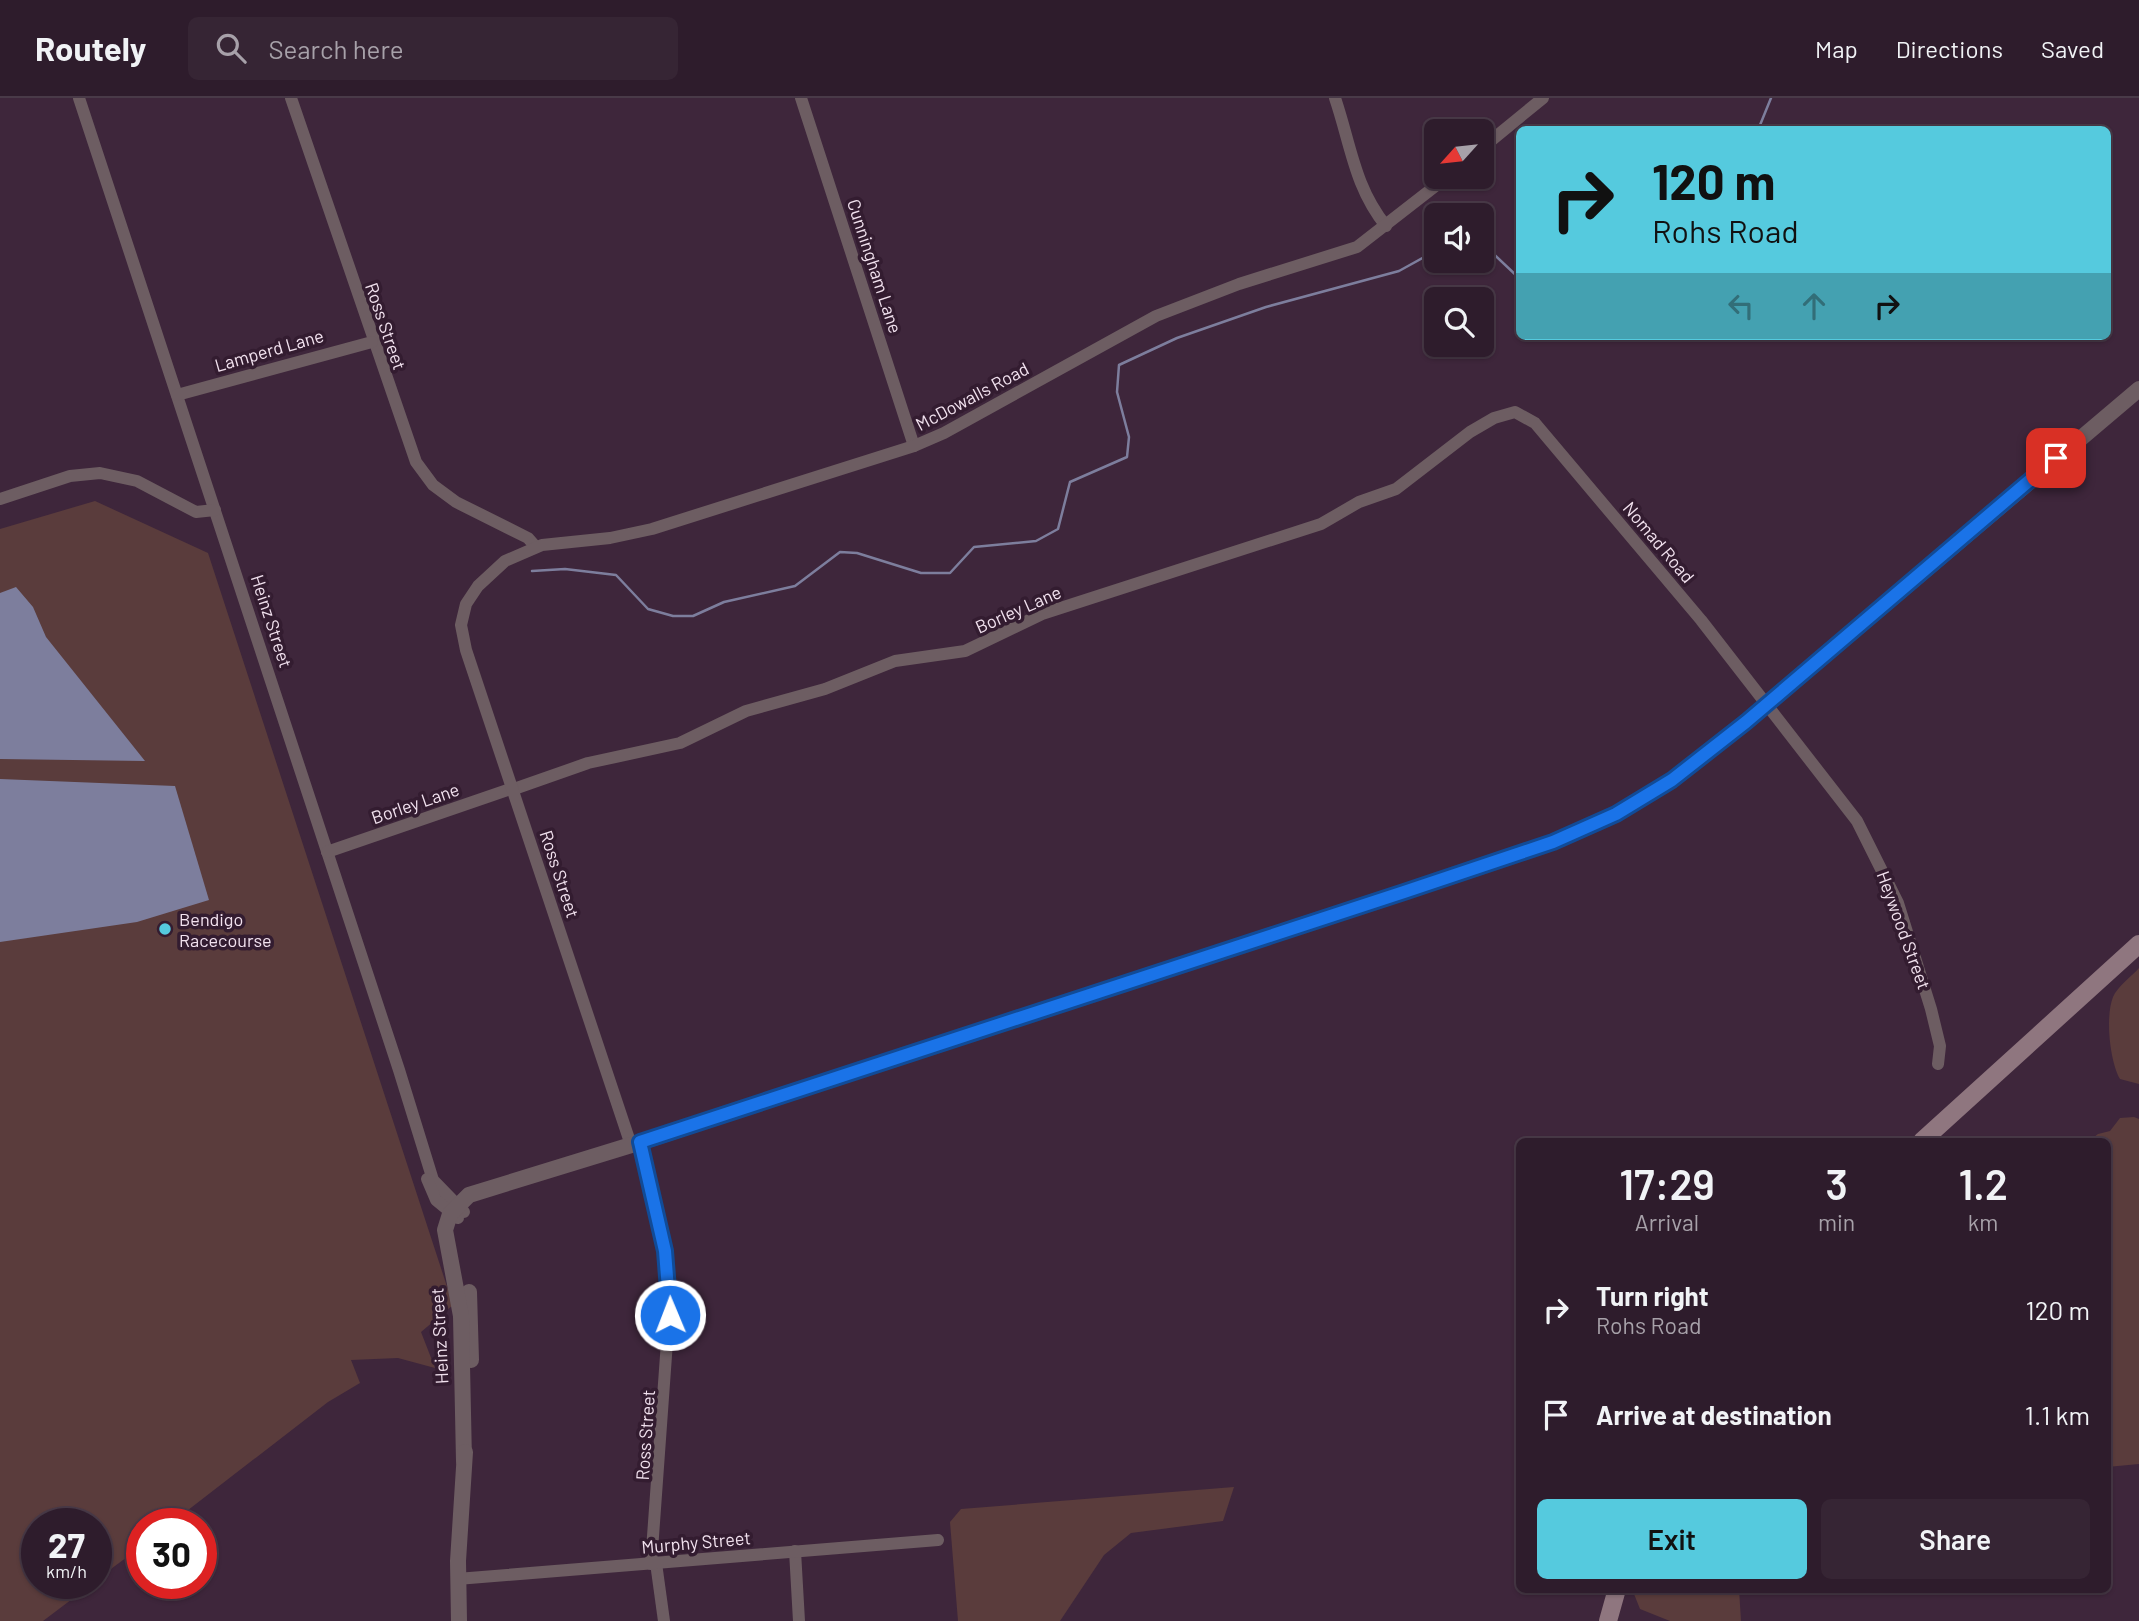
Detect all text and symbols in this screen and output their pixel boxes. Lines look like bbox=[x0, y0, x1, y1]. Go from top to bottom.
search box bbox=[188, 17, 678, 80]
text: Routely bbox=[35, 28, 146, 68]
icon: search bbox=[212, 29, 250, 67]
text: Search here bbox=[268, 33, 404, 64]
text: Map bbox=[1815, 34, 1858, 63]
text: Directions bbox=[1896, 34, 2003, 63]
text: Saved bbox=[2041, 34, 2104, 63]
north arrow bbox=[1424, 119, 1494, 189]
map controls bbox=[1424, 119, 1494, 357]
text: 120 m bbox=[1652, 151, 1775, 210]
icon: right bbox=[1537, 154, 1628, 245]
street label: Cunningham Lane bbox=[843, 196, 907, 336]
button: sound bbox=[1424, 203, 1494, 273]
text: Rohs Road bbox=[1652, 211, 1799, 249]
street label: Ross Street bbox=[361, 280, 411, 372]
button: search bbox=[1424, 287, 1494, 357]
icon: left bbox=[1722, 287, 1760, 325]
icon: ahead bbox=[1795, 287, 1833, 325]
icon: right bbox=[1868, 287, 1906, 325]
street label: Lamperd Lane bbox=[212, 324, 326, 376]
street label: McDowalls Road bbox=[912, 357, 1032, 435]
pin bbox=[2026, 428, 2086, 488]
icon: arrive bbox=[2037, 439, 2075, 477]
street label: Nomad Road bbox=[1619, 497, 1699, 587]
street label: Heinz Street bbox=[247, 572, 297, 670]
street label: Borley Lane bbox=[972, 580, 1064, 638]
street label: Borley Lane bbox=[368, 778, 462, 828]
street label: Ross Street bbox=[536, 828, 584, 920]
street label: Heywood Street bbox=[1872, 868, 1936, 992]
place label: Bendigo Racecourse bbox=[179, 908, 272, 951]
marker: Bendigo Racecourse bbox=[157, 921, 173, 937]
text: 17:29 bbox=[1619, 1158, 1715, 1208]
text: 3 bbox=[1825, 1158, 1848, 1208]
text: 1.2 bbox=[1958, 1158, 2008, 1208]
text: Arrival bbox=[1635, 1208, 1699, 1236]
text: min bbox=[1818, 1208, 1855, 1236]
text: km bbox=[1968, 1208, 1998, 1236]
position arrow bbox=[633, 1278, 707, 1352]
text: Turn right bbox=[1596, 1280, 1709, 1311]
street label: Heinz Street bbox=[425, 1287, 453, 1385]
icon: right bbox=[1537, 1291, 1575, 1329]
text: 120 m bbox=[2026, 1294, 2090, 1325]
text: Rohs Road bbox=[1596, 1311, 1701, 1339]
street label: Ross Street bbox=[631, 1389, 659, 1481]
icon: arrive bbox=[1537, 1396, 1575, 1434]
text: Arrive at destination bbox=[1596, 1399, 1832, 1430]
text: 1.1 km bbox=[2025, 1399, 2090, 1430]
button: Exit bbox=[1537, 1499, 1807, 1579]
button: Share bbox=[1821, 1499, 2090, 1579]
speed limit sign: 30 bbox=[126, 1508, 217, 1599]
text: 27 bbox=[48, 1523, 85, 1565]
street label: Murphy Street bbox=[640, 1526, 752, 1558]
text: km/h bbox=[46, 1560, 87, 1582]

